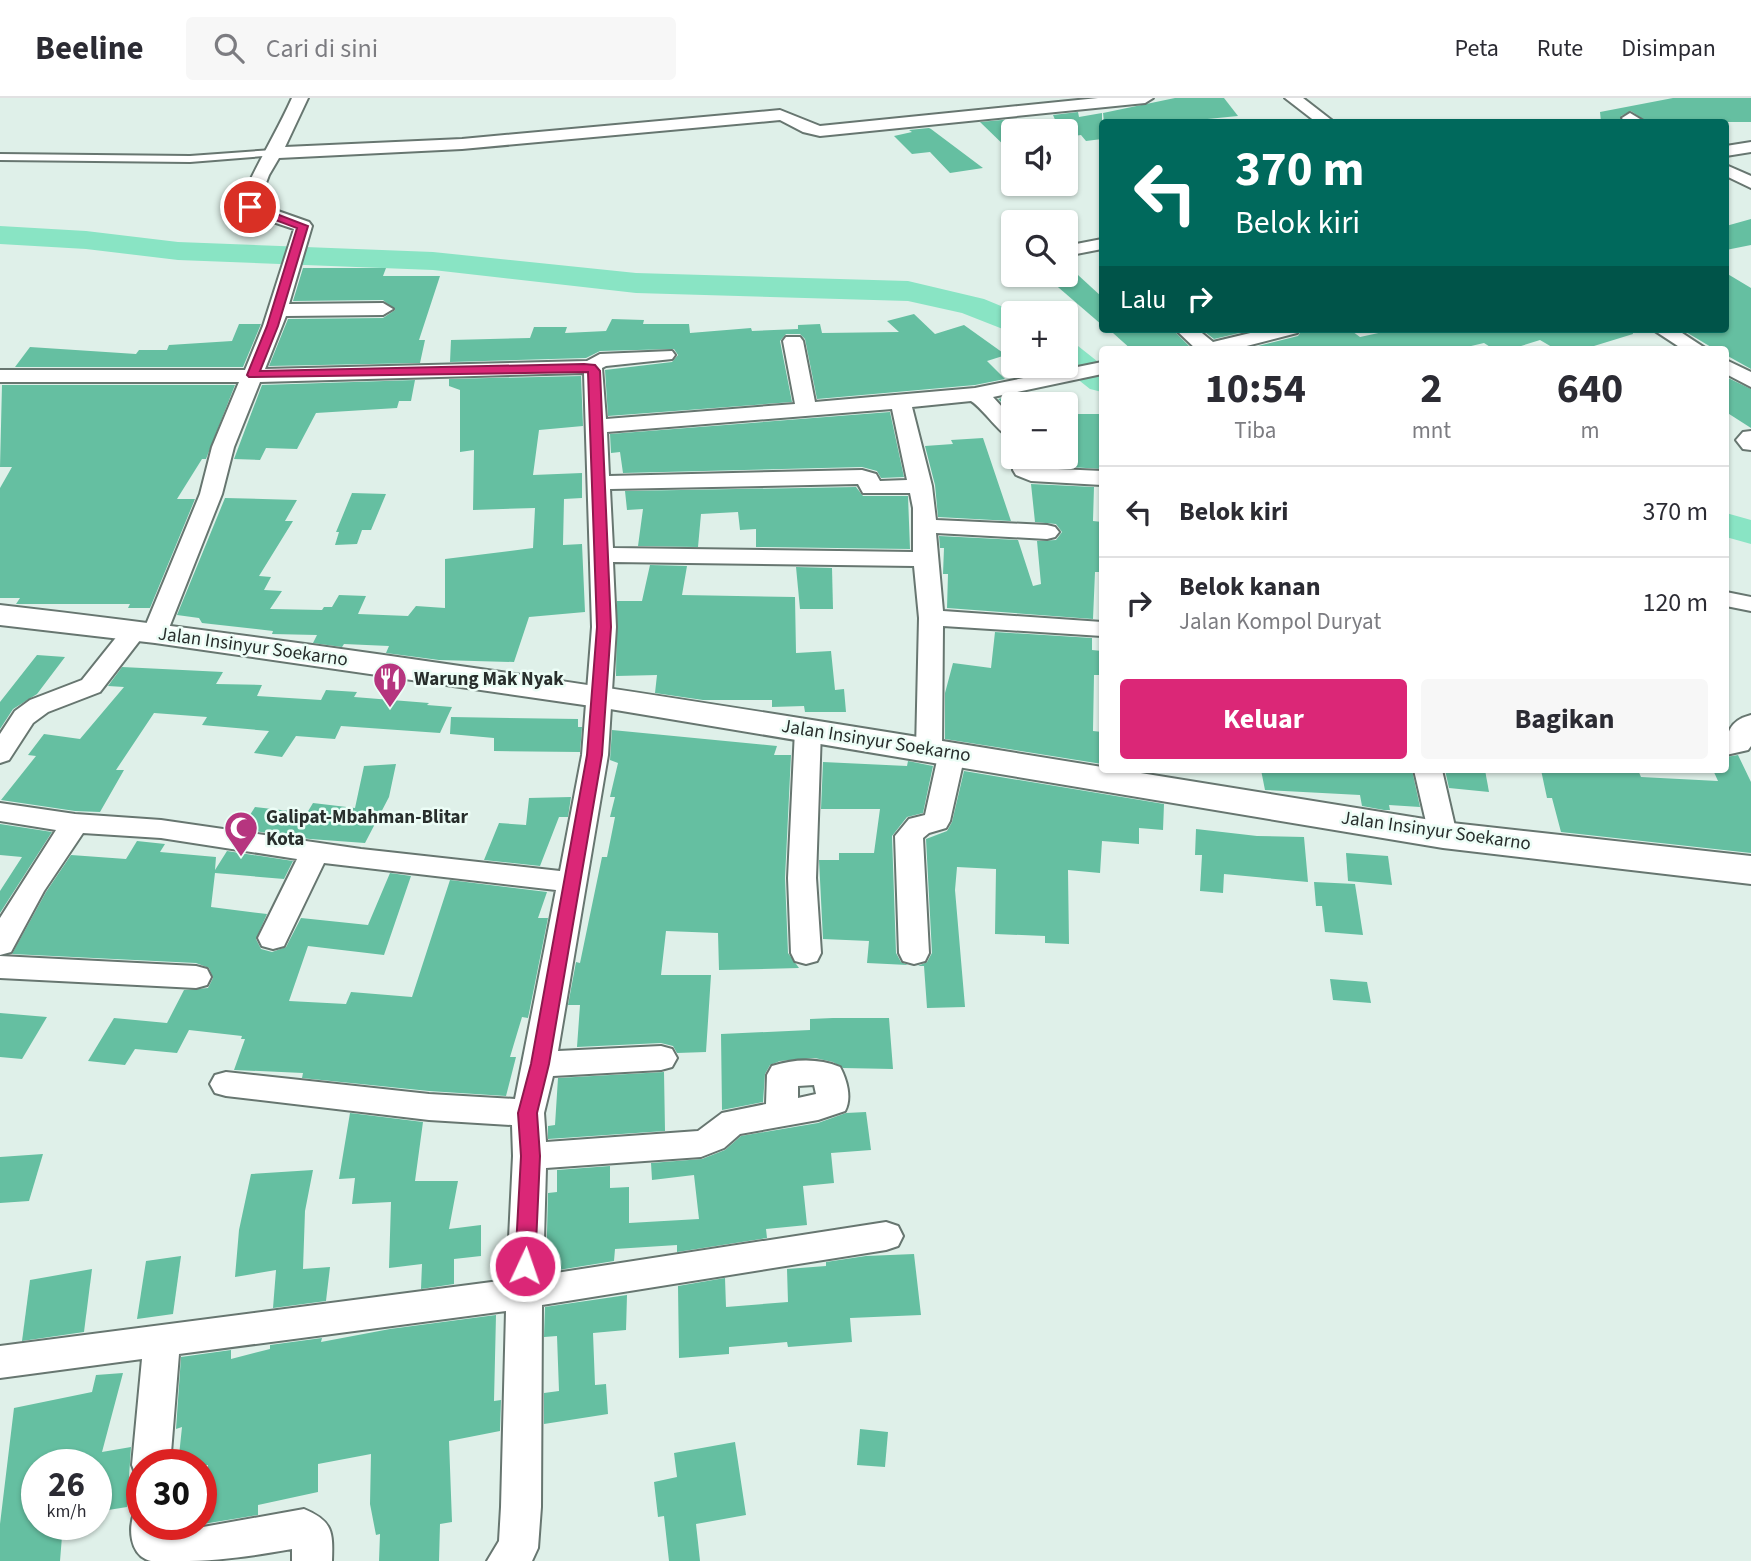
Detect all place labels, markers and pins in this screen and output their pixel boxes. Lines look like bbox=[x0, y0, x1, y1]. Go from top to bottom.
pin bbox=[220, 177, 280, 237]
restaurant icon: Warung Mak Nyak bbox=[371, 660, 409, 709]
place label: Warung Mak Nyak bbox=[414, 666, 564, 693]
place label: Galipat-Mbahman-Blitar Kota bbox=[266, 804, 469, 853]
mosque icon: Galipat-Mbahman-Blitar Kota bbox=[222, 809, 260, 858]

